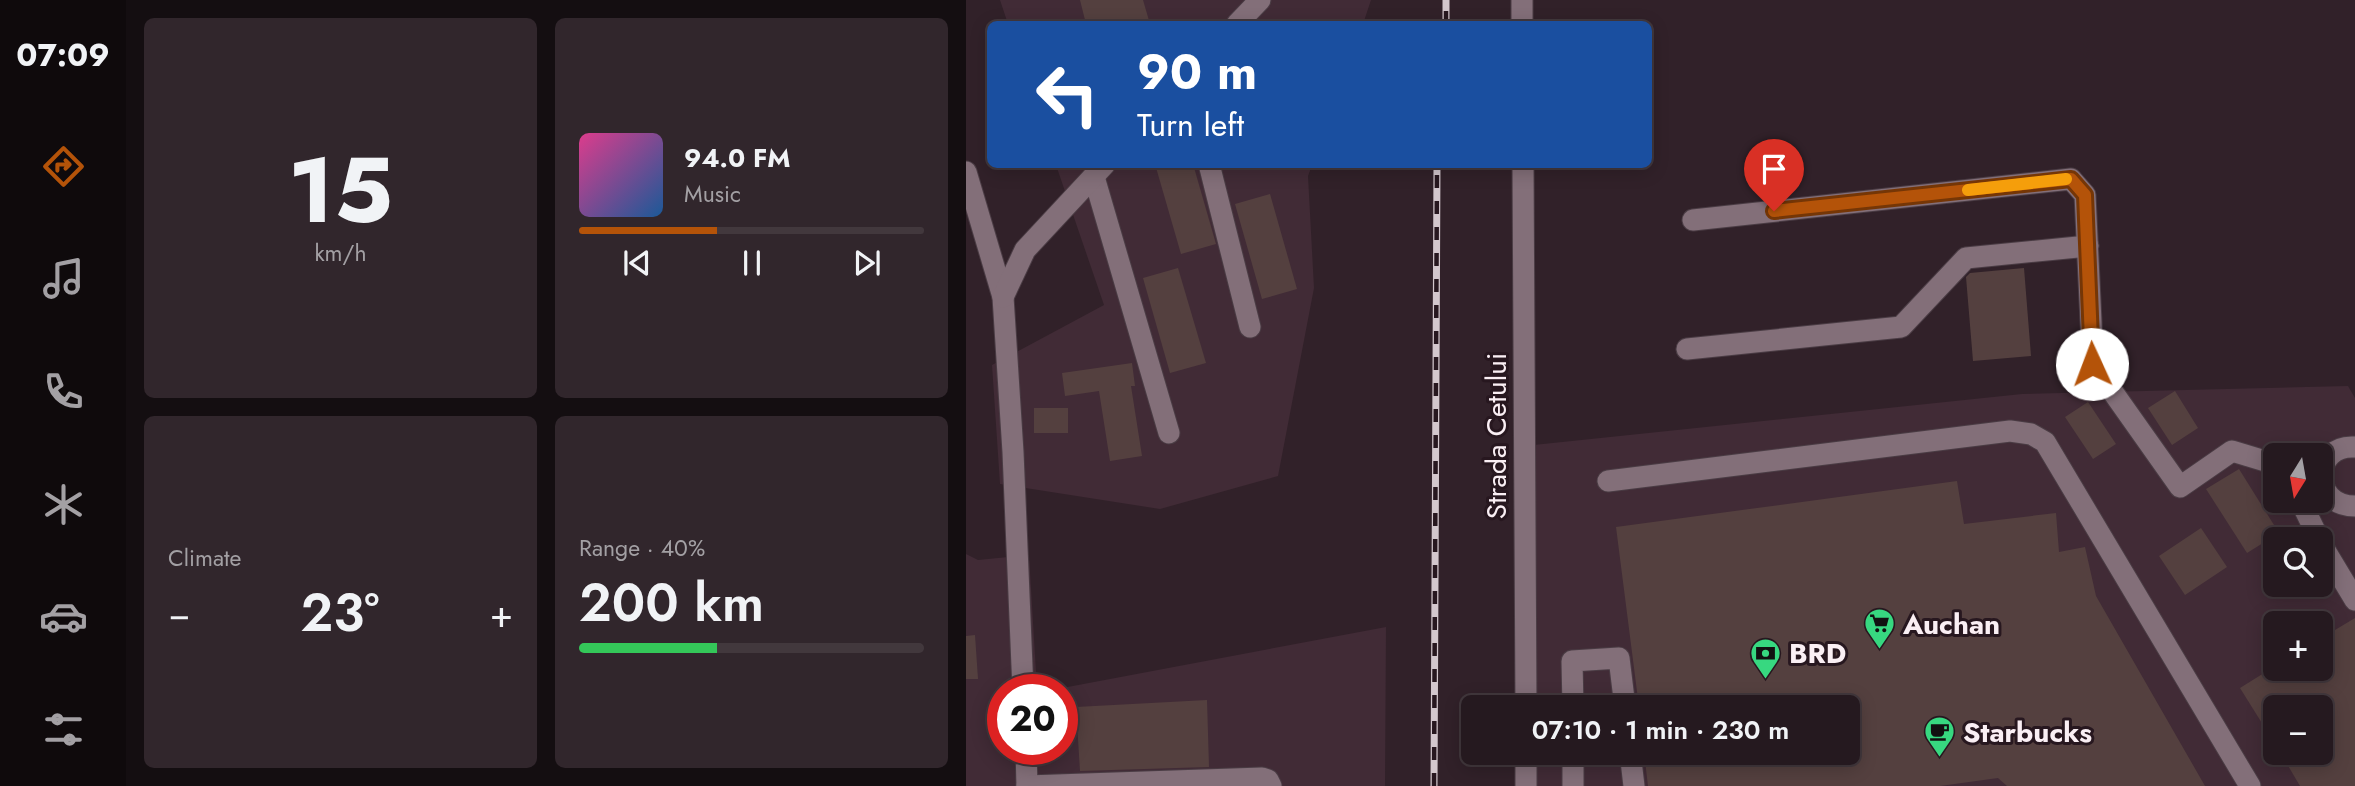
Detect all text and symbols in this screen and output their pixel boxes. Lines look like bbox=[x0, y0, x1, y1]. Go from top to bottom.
text: 07:09 bbox=[16, 32, 110, 78]
text: 90 m bbox=[1137, 37, 1257, 107]
icon: left bbox=[1022, 49, 1113, 140]
text: Turn left bbox=[1137, 102, 1244, 148]
text: 15 bbox=[288, 125, 393, 256]
text: 94.0 FM bbox=[684, 139, 790, 177]
pin bbox=[1744, 139, 1804, 211]
icon: directions bbox=[39, 142, 88, 191]
icon: arrive bbox=[1755, 150, 1793, 188]
text: Music bbox=[684, 177, 741, 211]
text: km/h bbox=[315, 236, 366, 270]
icon: previous bbox=[618, 244, 656, 282]
icon: pause bbox=[733, 244, 771, 282]
icon: next bbox=[848, 244, 886, 282]
icon: music bbox=[39, 254, 88, 303]
position arrow bbox=[2055, 327, 2129, 401]
street label: Strada Cetului bbox=[1476, 353, 1517, 519]
icon: phone bbox=[39, 367, 88, 416]
north arrow bbox=[2263, 443, 2333, 513]
map controls bbox=[2263, 443, 2333, 765]
icon: climate bbox=[39, 480, 88, 529]
button: search bbox=[2263, 527, 2333, 597]
text: Range · 40% bbox=[579, 531, 705, 565]
text: Climate bbox=[168, 541, 241, 575]
text: 200 km bbox=[579, 565, 764, 641]
text: 23° bbox=[301, 575, 379, 651]
text: − bbox=[168, 586, 190, 641]
text: + bbox=[490, 586, 513, 641]
icon: car bbox=[39, 592, 88, 641]
place label: Auchan bbox=[1902, 604, 2000, 645]
supermarket icon: Auchan bbox=[1863, 607, 1897, 651]
button: + bbox=[2263, 611, 2333, 681]
place label: BRD bbox=[1789, 633, 1846, 674]
bank icon: BRD bbox=[1749, 636, 1783, 680]
speed limit sign: 20 bbox=[987, 674, 1078, 765]
button: − bbox=[2263, 695, 2333, 765]
icon: filters bbox=[39, 705, 88, 754]
text: 07:10 · 1 min · 230 m bbox=[1532, 711, 1789, 749]
place label: Starbucks bbox=[1963, 712, 2092, 753]
cafe icon: Starbucks bbox=[1923, 715, 1957, 759]

